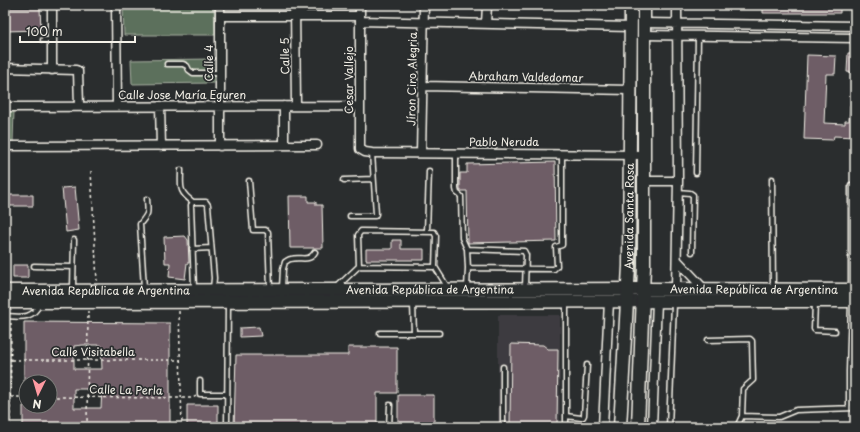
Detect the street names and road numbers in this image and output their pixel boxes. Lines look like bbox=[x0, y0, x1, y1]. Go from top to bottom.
street label: Jíron Ciro Alegria bbox=[402, 32, 421, 126]
street label: Calle 5 bbox=[276, 37, 293, 75]
street label: Calle 4 bbox=[200, 44, 217, 82]
street label: Cesar Vallejo bbox=[340, 46, 357, 114]
street label: Abraham Valdedomar bbox=[468, 67, 584, 86]
street label: Calle Jose María Eguren bbox=[118, 86, 246, 103]
street label: Pablo Neruda bbox=[469, 133, 539, 150]
street label: Avenida Santa Rosa bbox=[620, 163, 638, 270]
street label: Avenida República de Argentina bbox=[346, 280, 514, 298]
street label: Avenida República de Argentina bbox=[670, 280, 838, 298]
street label: Avenida República de Argentina bbox=[22, 281, 190, 299]
street label: Calle Visitabella bbox=[51, 343, 135, 360]
street label: Calle La Perla bbox=[89, 380, 163, 399]

